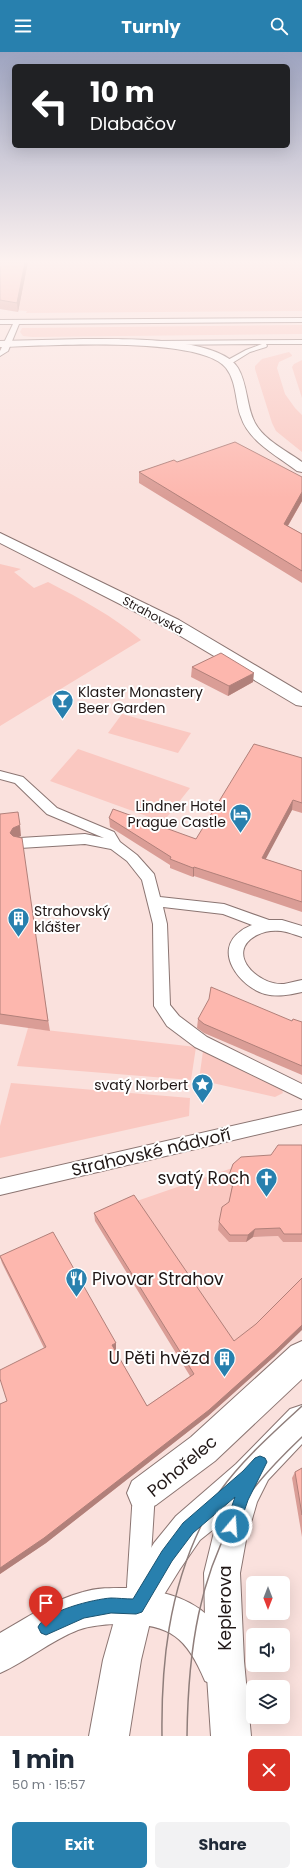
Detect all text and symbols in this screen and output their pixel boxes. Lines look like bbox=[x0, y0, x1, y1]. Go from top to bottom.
text: Turnly bbox=[121, 14, 181, 39]
icon: menu bbox=[12, 15, 34, 37]
icon: search bbox=[268, 15, 290, 37]
text: 10 m bbox=[90, 73, 154, 112]
icon: left bbox=[24, 80, 76, 132]
text: Dlabačov bbox=[90, 111, 176, 136]
street label: Strahovská bbox=[120, 592, 186, 638]
place label: Klaster Monastery Beer Garden bbox=[78, 682, 203, 718]
bar icon: Klaster Monastery Beer Garden bbox=[50, 687, 76, 720]
place label: Lindner Hotel Prague Castle bbox=[128, 796, 226, 832]
hotel icon: Lindner Hotel Prague Castle bbox=[228, 801, 254, 834]
place label: Strahovský klášter bbox=[34, 901, 110, 937]
building icon: Strahovský klášter bbox=[5, 906, 31, 939]
place icon: svatý Norbert bbox=[190, 1072, 216, 1105]
place label: svatý Norbert bbox=[94, 1075, 188, 1095]
street label: Strahovské nádvoří bbox=[69, 1122, 233, 1182]
church icon: svatý Roch bbox=[253, 1165, 279, 1198]
place label: svatý Roch bbox=[157, 1166, 250, 1190]
restaurant icon: Pivovar Strahov bbox=[63, 1266, 89, 1299]
place label: Pivovar Strahov bbox=[92, 1267, 224, 1291]
building icon: U Pěti hvězd bbox=[212, 1345, 238, 1378]
place label: U Pěti hvězd bbox=[109, 1346, 210, 1370]
street label: Pohořelec bbox=[142, 1430, 222, 1502]
position arrow bbox=[211, 1505, 253, 1547]
street label: Keplerova bbox=[213, 1565, 237, 1651]
north arrow bbox=[246, 1576, 290, 1620]
map controls bbox=[246, 1576, 290, 1724]
pin bbox=[29, 1586, 63, 1627]
icon: arrive bbox=[35, 1592, 57, 1614]
button: sound bbox=[246, 1628, 290, 1672]
button: layers bbox=[246, 1680, 290, 1724]
text: 1 min bbox=[12, 1743, 75, 1776]
button: close bbox=[248, 1749, 290, 1791]
text: 50 m · 15:57 bbox=[12, 1775, 85, 1794]
button: Exit bbox=[12, 1822, 147, 1868]
button: Share bbox=[155, 1822, 290, 1868]

